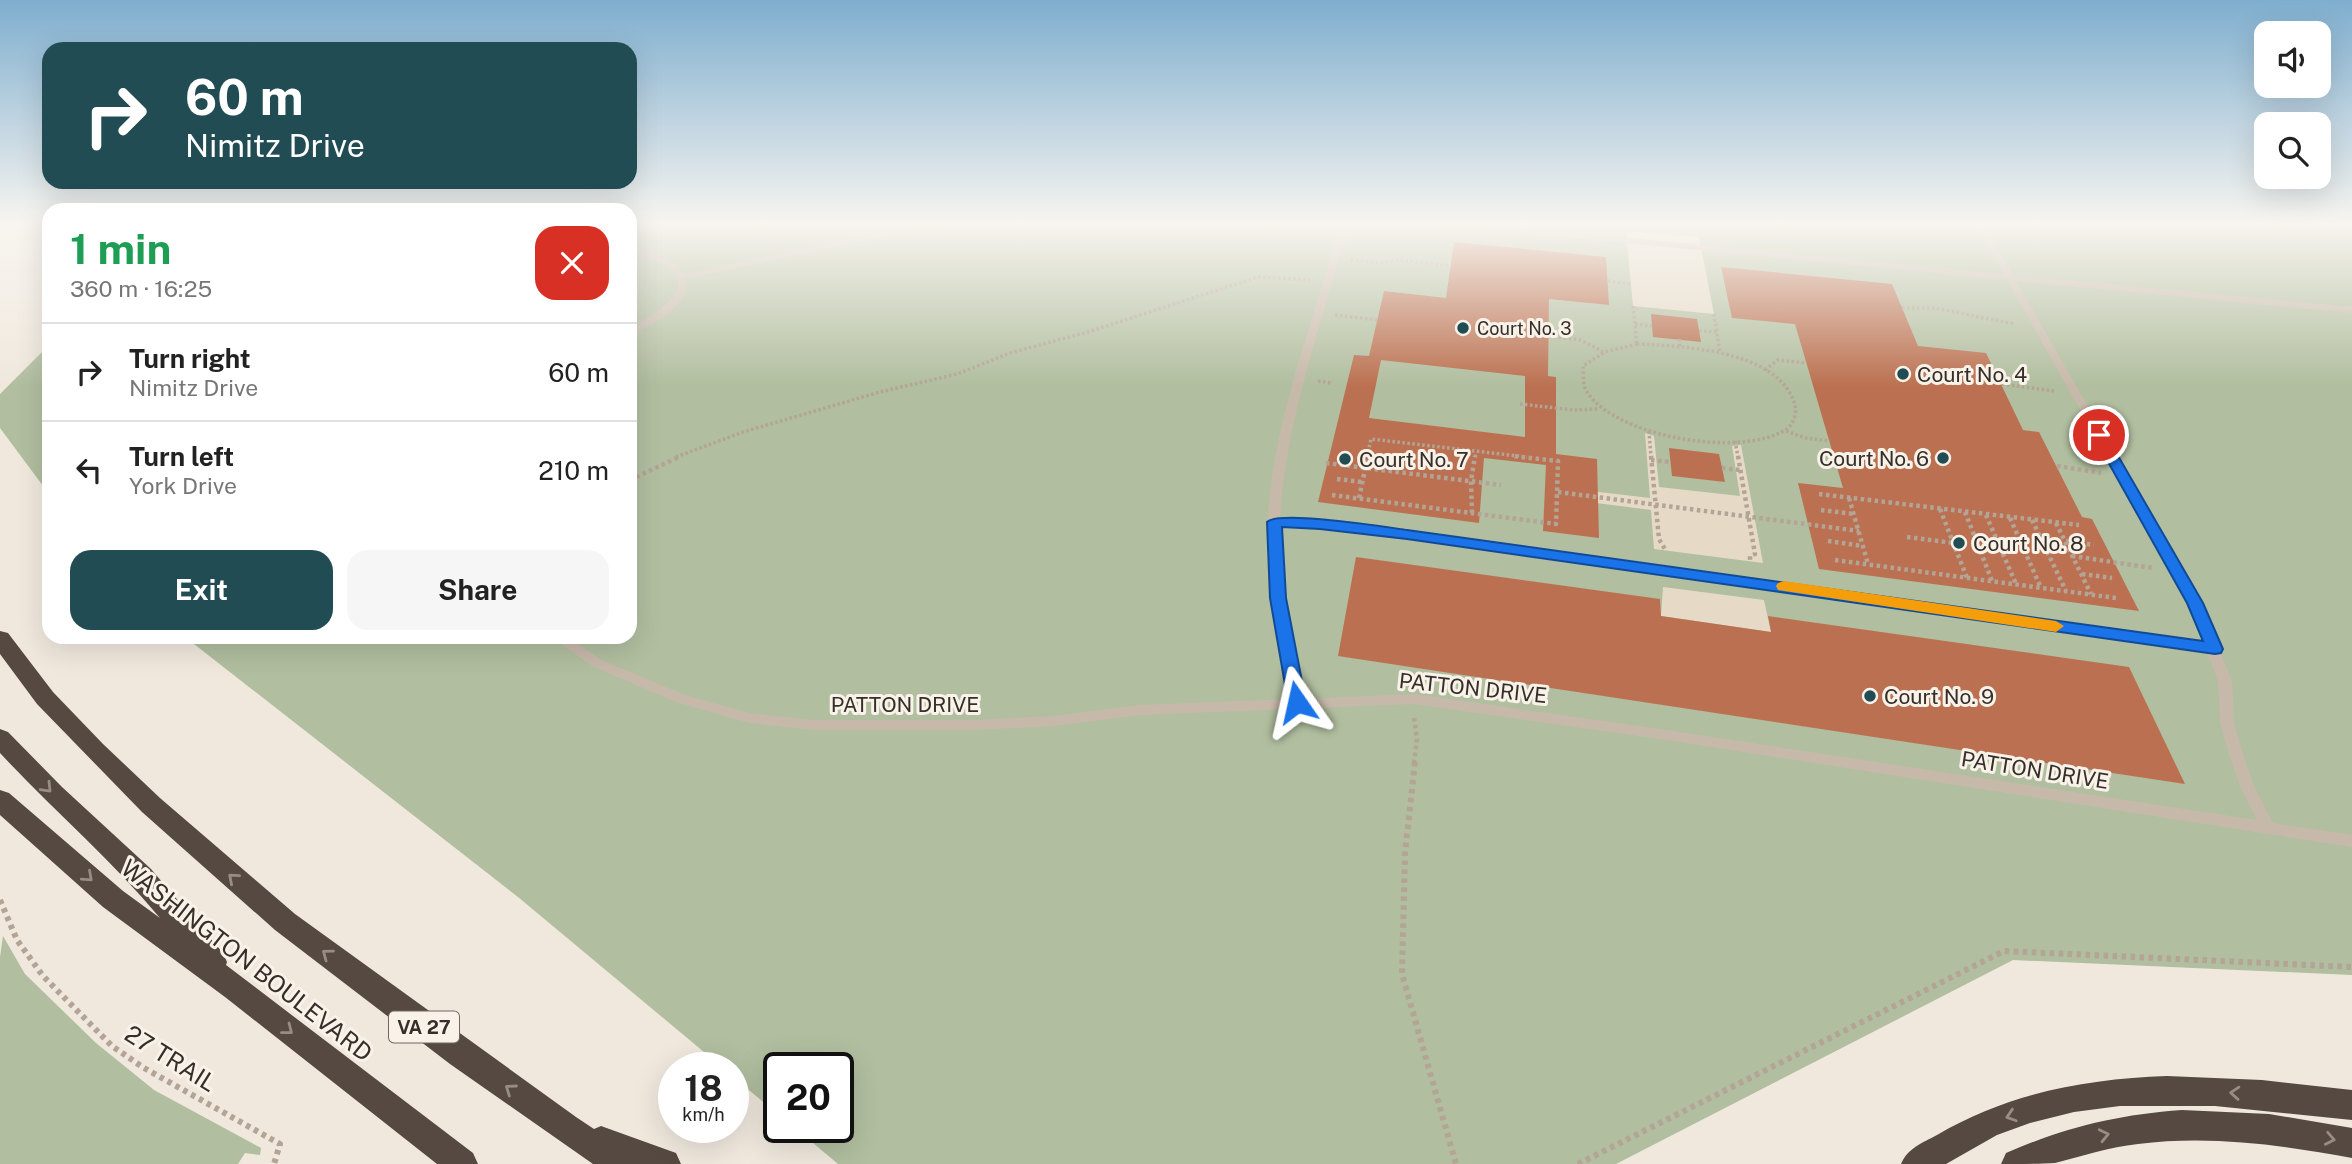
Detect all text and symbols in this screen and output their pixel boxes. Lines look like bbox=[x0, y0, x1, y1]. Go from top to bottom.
map controls bbox=[2254, 21, 2331, 189]
button: sound bbox=[2254, 21, 2331, 98]
text: 60 m bbox=[185, 68, 304, 126]
icon: right bbox=[70, 70, 161, 161]
button: search bbox=[2254, 112, 2331, 189]
text: Nimitz Drive bbox=[185, 127, 365, 164]
text: 1 min bbox=[70, 224, 171, 273]
button: close bbox=[535, 226, 609, 300]
text: 360 m · 16:25 bbox=[70, 275, 212, 302]
place label: Court No. 3 bbox=[1477, 318, 1572, 339]
marker: Court No. 3 bbox=[1455, 320, 1471, 336]
text: Turn right bbox=[129, 343, 251, 374]
icon: right bbox=[70, 353, 108, 391]
text: 60 m bbox=[548, 357, 609, 388]
place label: Court No. 4 bbox=[1917, 362, 2027, 387]
marker: Court No. 4 bbox=[1895, 366, 1911, 382]
text: Nimitz Drive bbox=[129, 374, 258, 401]
pin bbox=[2069, 405, 2129, 465]
icon: arrive bbox=[2080, 416, 2118, 454]
text: Turn left bbox=[129, 441, 234, 472]
place label: Court No. 6 bbox=[1819, 446, 1929, 471]
place label: Court No. 7 bbox=[1359, 447, 1469, 472]
marker: Court No. 6 bbox=[1935, 450, 1951, 466]
icon: left bbox=[70, 451, 108, 489]
marker: Court No. 7 bbox=[1337, 451, 1353, 467]
text: 210 m bbox=[538, 455, 609, 486]
text: York Drive bbox=[129, 472, 237, 499]
place label: Court No. 8 bbox=[1973, 531, 2084, 556]
marker: Court No. 8 bbox=[1951, 535, 1967, 551]
button: Exit bbox=[70, 550, 333, 630]
button: Share bbox=[347, 550, 609, 630]
position arrow bbox=[1260, 665, 1334, 739]
street label: PATTON DRIVE bbox=[1398, 668, 1548, 708]
place label: Court No. 9 bbox=[1884, 684, 1994, 709]
marker: Court No. 9 bbox=[1862, 688, 1878, 704]
street label: PATTON DRIVE bbox=[831, 692, 979, 717]
street label: PATTON DRIVE bbox=[1960, 746, 2110, 794]
one-way arrow bbox=[39, 779, 52, 792]
street label: WASHINGTON BOULEVARD bbox=[116, 853, 378, 1067]
one-way arrow bbox=[80, 869, 93, 881]
one-way arrow bbox=[229, 874, 242, 886]
one-way arrow bbox=[322, 949, 334, 962]
road number: VA 27 bbox=[389, 1012, 459, 1042]
street label: 27 TRAIL bbox=[120, 1019, 222, 1097]
one-way arrow bbox=[281, 1021, 293, 1034]
speed limit sign: 20 bbox=[763, 1052, 854, 1143]
text: 18 bbox=[684, 1068, 723, 1109]
one-way arrow bbox=[505, 1085, 518, 1097]
one-way arrow bbox=[2230, 1086, 2241, 1101]
text: km/h bbox=[682, 1104, 725, 1125]
one-way arrow bbox=[2005, 1108, 2017, 1123]
one-way arrow bbox=[2098, 1129, 2110, 1143]
one-way arrow bbox=[2324, 1131, 2336, 1146]

